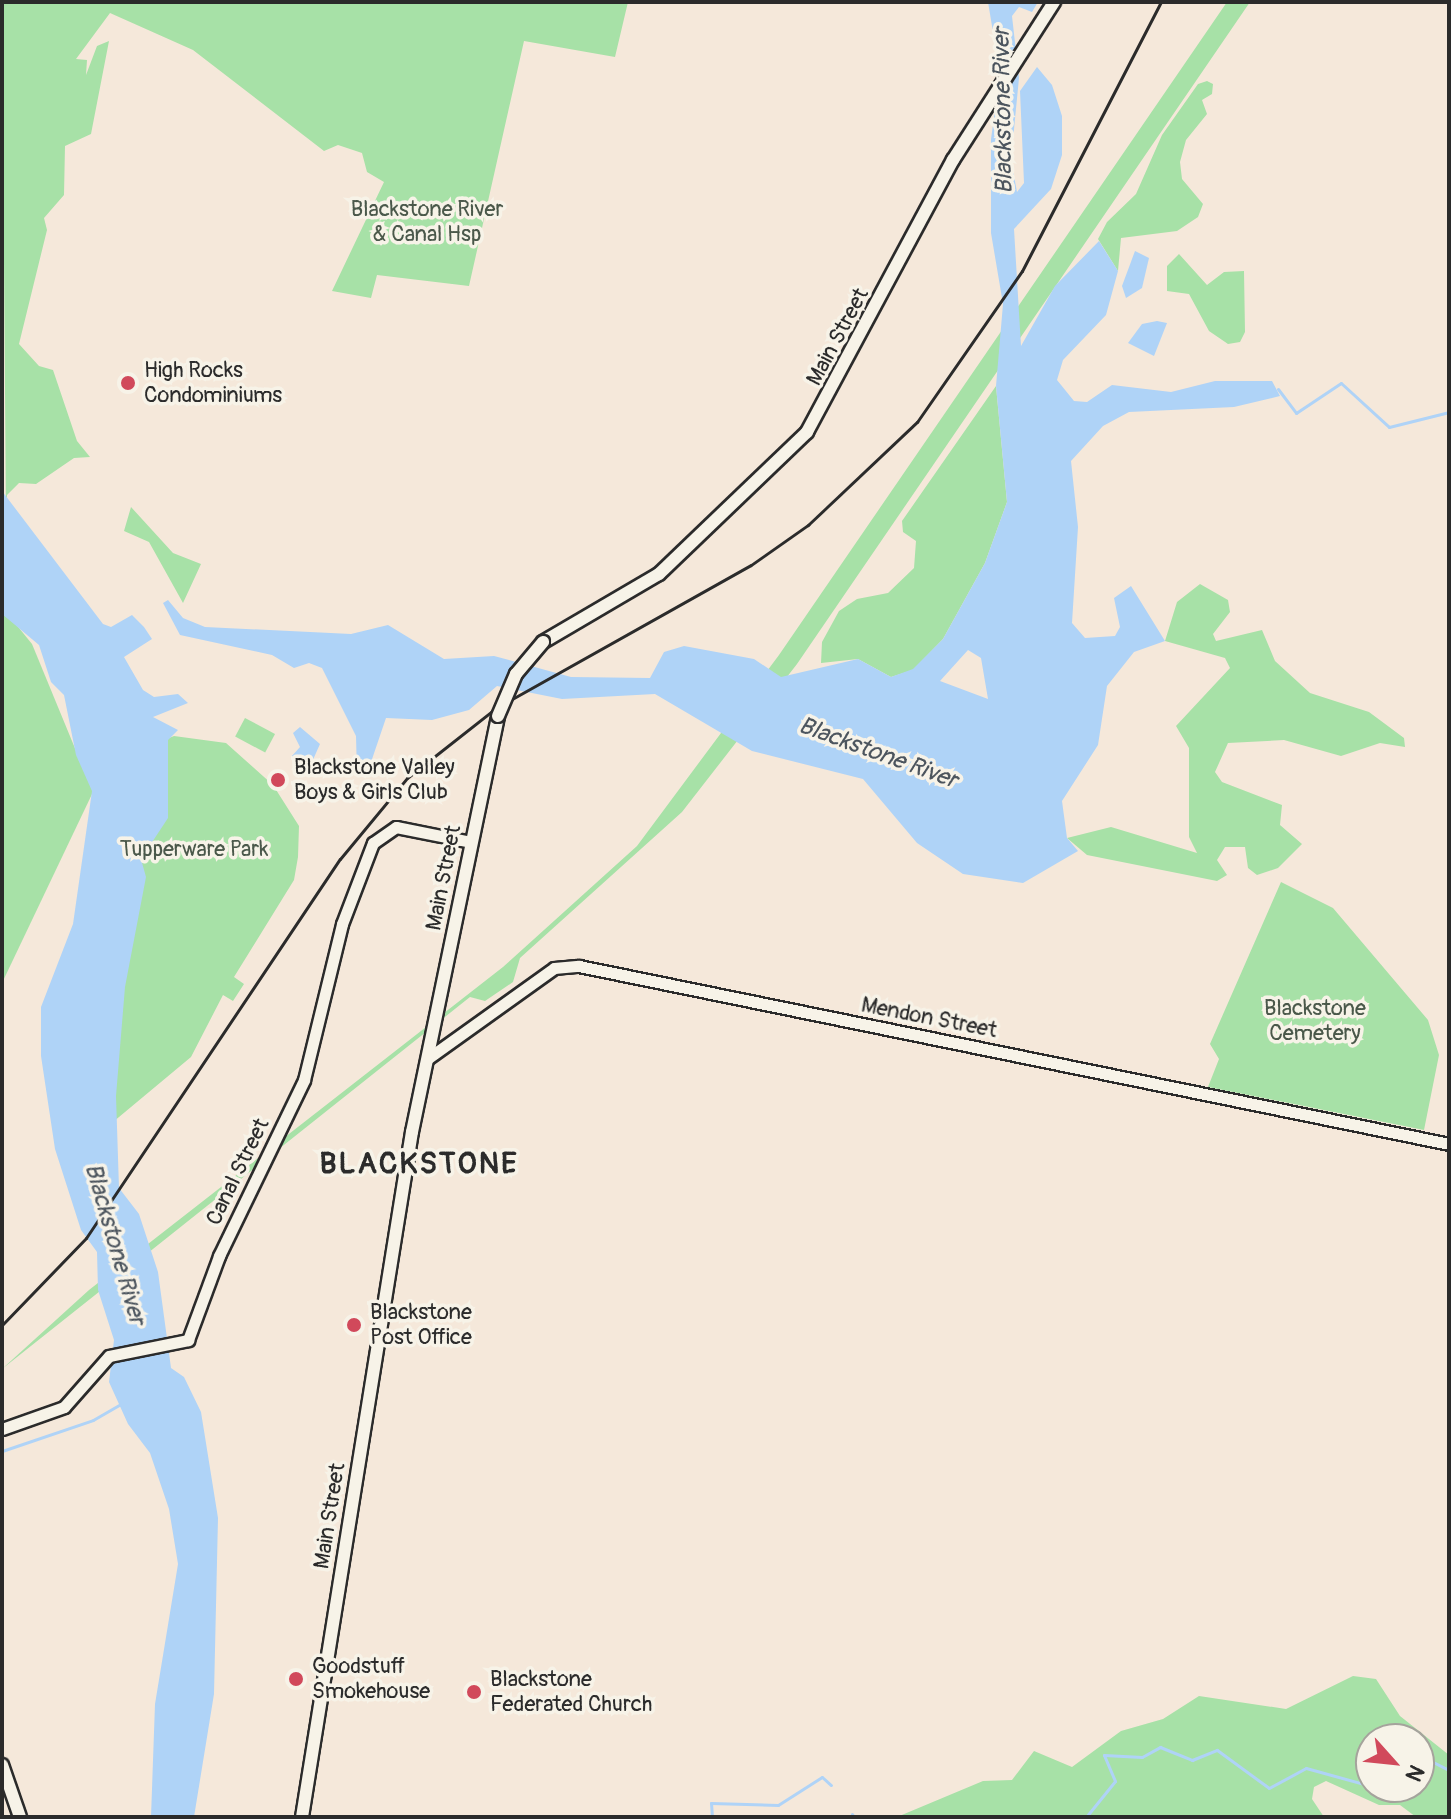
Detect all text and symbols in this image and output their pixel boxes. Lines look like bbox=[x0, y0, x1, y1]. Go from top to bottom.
water label: Blackstone River bbox=[987, 28, 1019, 194]
park label: Blackstone River & Canal Hsp bbox=[351, 196, 503, 248]
street label: Main Street bbox=[801, 284, 875, 390]
place label: High Rocks Condominiums bbox=[144, 357, 282, 408]
marker: High Rocks Condominiums bbox=[119, 374, 137, 392]
water label: Blackstone River bbox=[795, 711, 961, 795]
place label: Blackstone Valley Boys & Girls Club bbox=[294, 754, 455, 806]
marker: Blackstone Valley Boys & Girls Club bbox=[269, 771, 287, 789]
street label: Main Street bbox=[421, 823, 467, 933]
park label: Tupperware Park bbox=[120, 837, 268, 863]
street label: Mendon Street bbox=[859, 992, 999, 1044]
park label: Blackstone Cemetery bbox=[1264, 995, 1366, 1046]
street label: Canal Street bbox=[201, 1114, 275, 1230]
district label: BLACKSTONE bbox=[319, 1146, 519, 1182]
water label: Blackstone River bbox=[78, 1160, 152, 1328]
place label: Blackstone Post Office bbox=[370, 1299, 472, 1350]
marker: Blackstone Post Office bbox=[345, 1316, 363, 1334]
street label: Main Street bbox=[309, 1461, 351, 1571]
place label: Goodstuff Smokehouse bbox=[312, 1653, 430, 1704]
place label: Blackstone Federated Church bbox=[490, 1666, 652, 1718]
marker: Goodstuff Smokehouse bbox=[287, 1670, 305, 1688]
marker: Blackstone Federated Church bbox=[465, 1683, 483, 1701]
north arrow bbox=[1355, 1723, 1435, 1803]
text: N bbox=[1399, 1760, 1430, 1786]

